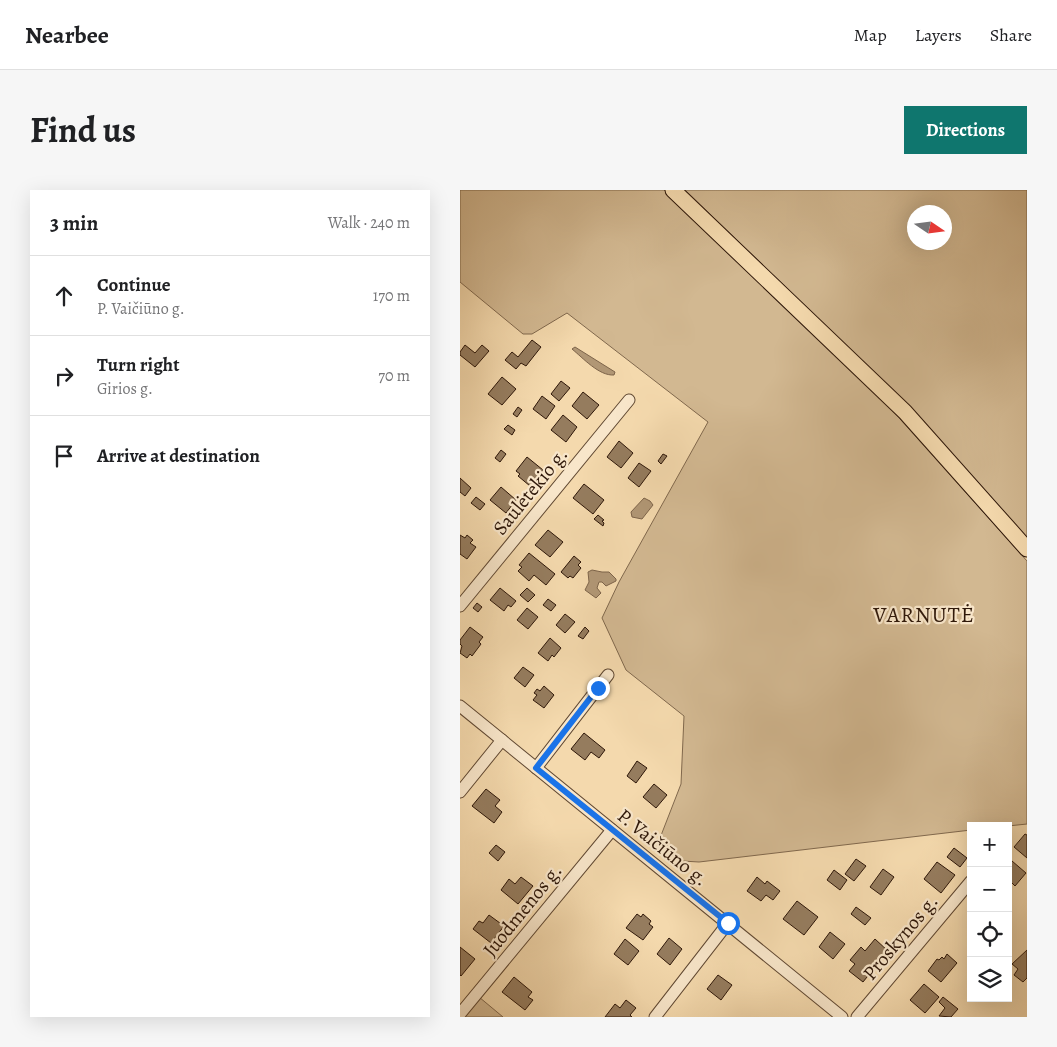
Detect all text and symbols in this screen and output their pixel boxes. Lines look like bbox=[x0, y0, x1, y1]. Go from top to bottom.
text: Nearbee bbox=[25, 19, 109, 51]
text: Map bbox=[854, 23, 887, 47]
text: Layers bbox=[915, 23, 962, 47]
text: Share bbox=[990, 23, 1032, 47]
text: Find us bbox=[30, 106, 136, 154]
button: Directions bbox=[904, 106, 1027, 154]
north arrow bbox=[907, 205, 952, 250]
text: 3 min bbox=[50, 209, 98, 237]
text: Walk · 240 m bbox=[328, 212, 410, 234]
text: Continue bbox=[97, 272, 171, 298]
icon: ahead bbox=[50, 282, 78, 310]
text: 170 m bbox=[373, 285, 410, 307]
text: P. Vaičiūno g. bbox=[97, 298, 185, 320]
text: Turn right bbox=[97, 352, 179, 378]
icon: right bbox=[50, 362, 78, 390]
text: 70 m bbox=[378, 365, 410, 387]
text: Girios g. bbox=[97, 378, 153, 400]
icon: arrive bbox=[50, 442, 78, 470]
street label: Saulėtekio g. bbox=[487, 442, 574, 541]
text: Arrive at destination bbox=[97, 443, 260, 469]
district label: VARNUTĖ bbox=[872, 600, 975, 630]
route end bbox=[587, 677, 610, 700]
street label: P. Vaičiūno g. bbox=[612, 802, 714, 892]
map controls bbox=[967, 822, 1012, 1002]
button: + bbox=[967, 822, 1012, 867]
street label: Juodmenos g. bbox=[477, 858, 568, 962]
button: − bbox=[967, 867, 1012, 912]
street label: Proskynos g. bbox=[857, 889, 944, 986]
route start bbox=[717, 912, 740, 935]
button: locate bbox=[967, 912, 1012, 957]
button: layers bbox=[967, 957, 1012, 1002]

